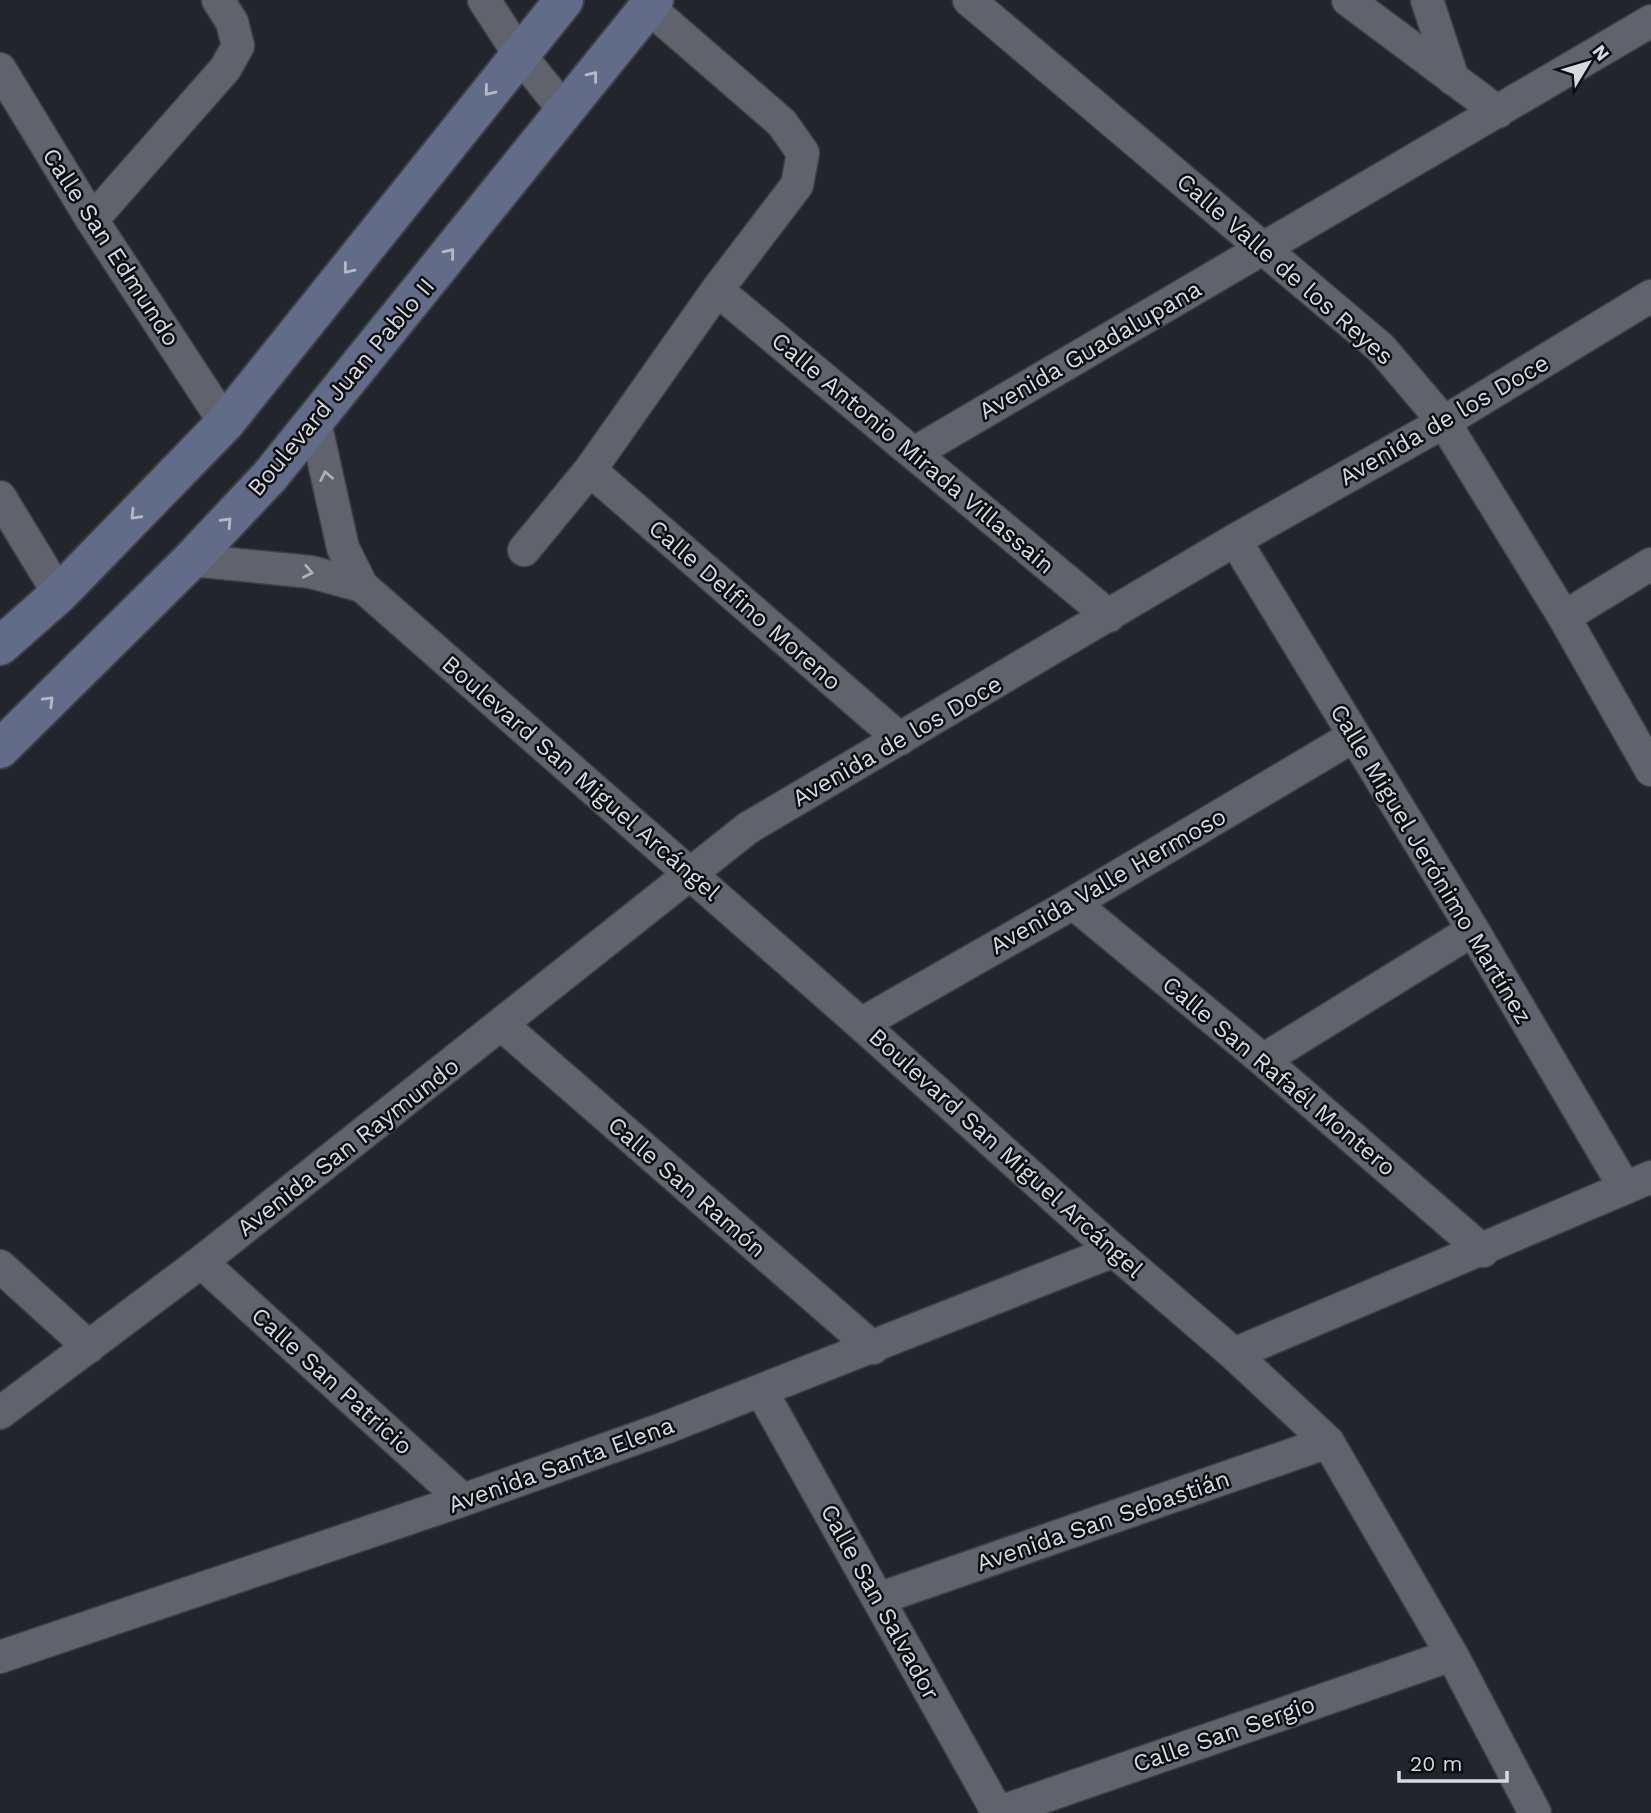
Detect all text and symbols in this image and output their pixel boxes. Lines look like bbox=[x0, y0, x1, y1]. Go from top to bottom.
north arrow bbox=[1553, 28, 1623, 98]
text: N bbox=[1588, 40, 1614, 65]
one-way arrow bbox=[585, 72, 597, 85]
one-way arrow bbox=[485, 83, 498, 95]
street label: Calle San Edmundo bbox=[37, 143, 185, 351]
street label: Calle Valle de los Reyes bbox=[1171, 167, 1399, 371]
one-way arrow bbox=[442, 249, 455, 261]
one-way arrow bbox=[343, 261, 356, 273]
street label: Boulevard Juan Pablo II bbox=[242, 272, 440, 502]
street label: Avenida Guadalupana bbox=[974, 275, 1206, 425]
street label: Calle Antonio Mirada Villassain bbox=[766, 326, 1060, 580]
street label: Avenida de los Doce bbox=[1334, 348, 1554, 492]
one-way arrow bbox=[319, 470, 334, 482]
one-way arrow bbox=[131, 507, 144, 520]
street label: Calle Delfino Moreno bbox=[643, 514, 847, 696]
one-way arrow bbox=[218, 517, 231, 530]
one-way arrow bbox=[302, 564, 314, 579]
street label: Boulevard San Miguel Arcángel bbox=[436, 650, 726, 907]
street label: Avenida de los Doce bbox=[787, 669, 1007, 813]
one-way arrow bbox=[40, 696, 53, 709]
street label: Calle Miguel Jerónimo Martínez bbox=[1324, 699, 1538, 1029]
street label: Avenida Valle Hermoso bbox=[985, 802, 1231, 960]
street label: Calle San Rafaél Montero bbox=[1157, 970, 1401, 1182]
street label: Boulevard San Miguel Arcángel bbox=[863, 1022, 1149, 1284]
street label: Avenida San Raymundo bbox=[231, 1052, 465, 1242]
street label: Calle San Ramón bbox=[602, 1111, 772, 1263]
street label: Calle San Patricio bbox=[246, 1301, 418, 1461]
street label: Avenida Santa Elena bbox=[444, 1411, 678, 1519]
street label: Avenida San Sebastián bbox=[973, 1464, 1233, 1578]
street label: Calle San Salvador bbox=[815, 1499, 945, 1705]
street label: Calle San Sergio bbox=[1129, 1690, 1319, 1778]
scale bar bbox=[1399, 1740, 1508, 1784]
text: 20 m bbox=[1410, 1751, 1462, 1776]

